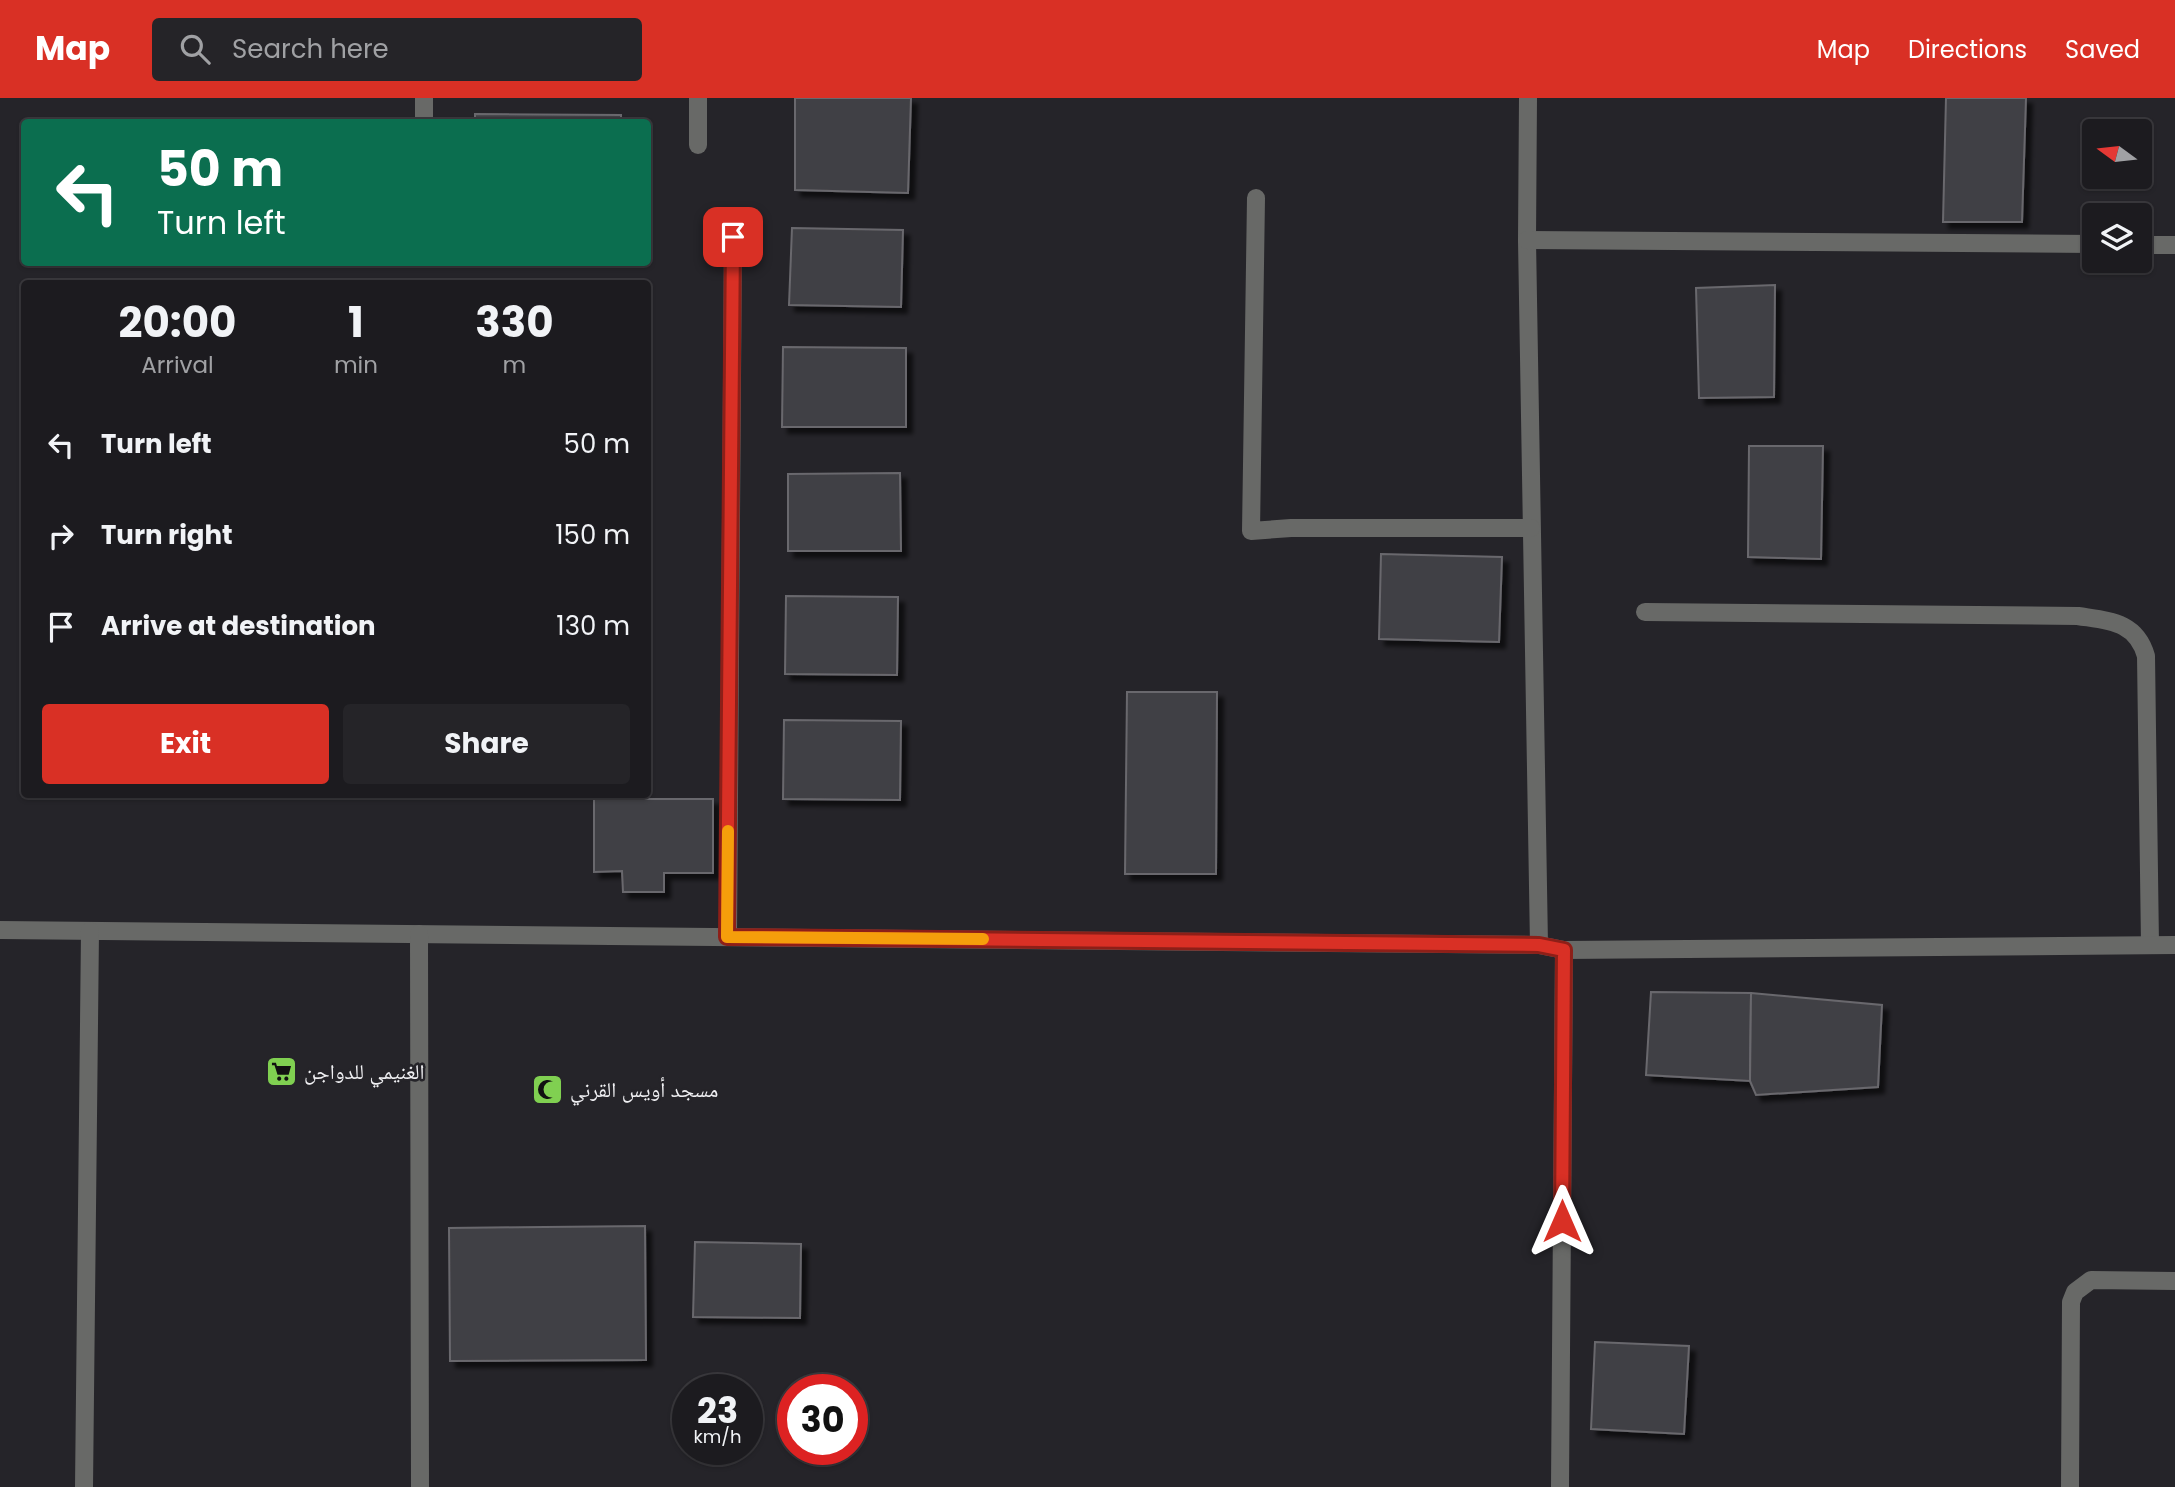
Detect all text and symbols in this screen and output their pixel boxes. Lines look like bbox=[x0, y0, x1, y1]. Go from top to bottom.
search box bbox=[152, 18, 642, 81]
text: Map bbox=[35, 25, 110, 72]
icon: search bbox=[176, 30, 214, 68]
text: Search here bbox=[232, 31, 389, 67]
text: Map bbox=[1817, 33, 1870, 66]
text: Directions bbox=[1908, 33, 2027, 66]
text: Saved bbox=[2065, 33, 2140, 66]
north arrow bbox=[2082, 119, 2152, 189]
map controls bbox=[2082, 119, 2152, 273]
text: 50 m bbox=[157, 135, 283, 203]
icon: left bbox=[42, 147, 133, 238]
text: Turn left bbox=[157, 200, 286, 245]
button: layers bbox=[2082, 203, 2152, 273]
pin bbox=[703, 207, 763, 267]
icon: arrive bbox=[714, 218, 752, 256]
text: 20:00 bbox=[118, 293, 236, 352]
text: 1 bbox=[348, 293, 364, 352]
text: 330 bbox=[475, 293, 554, 352]
text: Arrival bbox=[141, 349, 214, 381]
text: min bbox=[334, 349, 378, 381]
text: m bbox=[503, 349, 526, 381]
icon: left bbox=[42, 426, 80, 464]
text: Turn left bbox=[101, 426, 212, 462]
text: 50 m bbox=[564, 426, 630, 462]
icon: right bbox=[42, 517, 80, 555]
text: Turn right bbox=[101, 517, 233, 553]
text: 150 m bbox=[555, 517, 630, 553]
icon: arrive bbox=[42, 608, 80, 646]
text: Arrive at destination bbox=[101, 608, 376, 644]
text: 130 m bbox=[556, 608, 630, 644]
button: Exit bbox=[42, 704, 329, 784]
button: Share bbox=[343, 704, 630, 784]
supermarket icon: الغنيمي للدواجن bbox=[264, 1054, 298, 1088]
place label: الغنيمي للدواجن bbox=[304, 1057, 425, 1088]
mosque icon: مسجد أويس القرني bbox=[530, 1072, 564, 1106]
place label: مسجد أويس القرني bbox=[570, 1075, 718, 1106]
position arrow bbox=[1525, 1184, 1599, 1258]
speed limit sign: 30 bbox=[777, 1374, 868, 1465]
text: 23 bbox=[697, 1386, 738, 1435]
text: km/h bbox=[694, 1424, 741, 1449]

